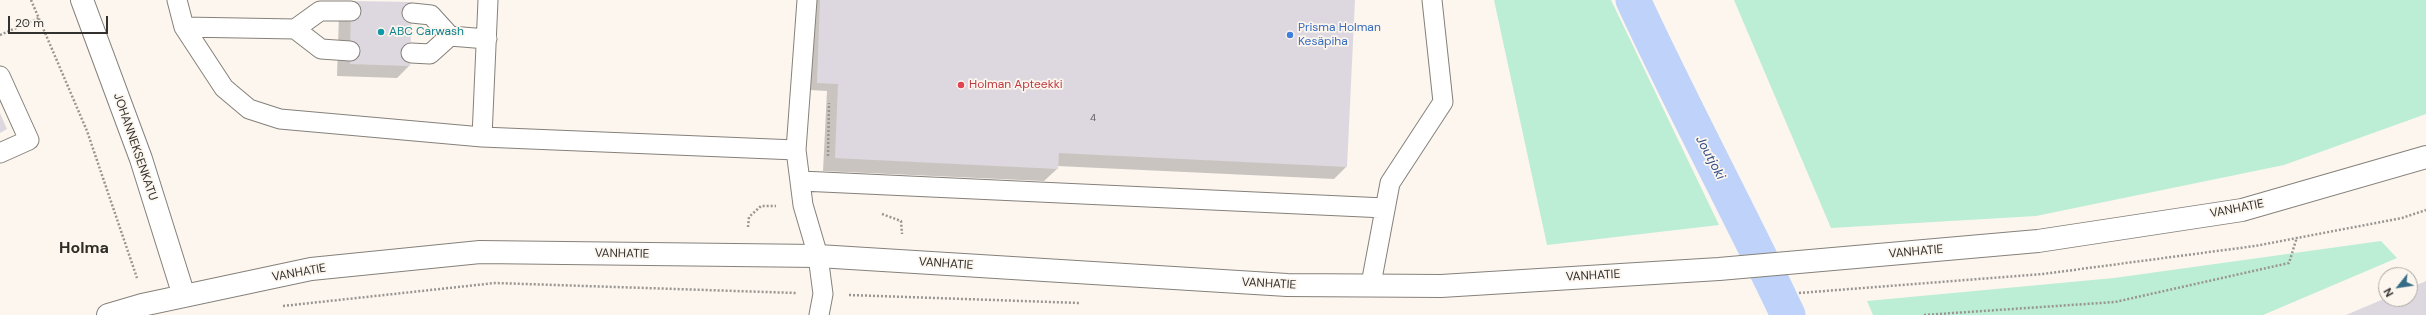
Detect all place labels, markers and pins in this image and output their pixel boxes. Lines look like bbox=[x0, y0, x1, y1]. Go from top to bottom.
place label: Prisma Holman Kesäpiha bbox=[1298, 21, 1381, 49]
place label: ABC Carwash bbox=[389, 25, 464, 39]
marker: ABC Carwash bbox=[376, 27, 386, 37]
marker: Prisma Holman Kesäpiha bbox=[1285, 30, 1295, 40]
place label: Holman Apteekki bbox=[969, 78, 1063, 92]
marker: Holman Apteekki bbox=[956, 80, 966, 90]

